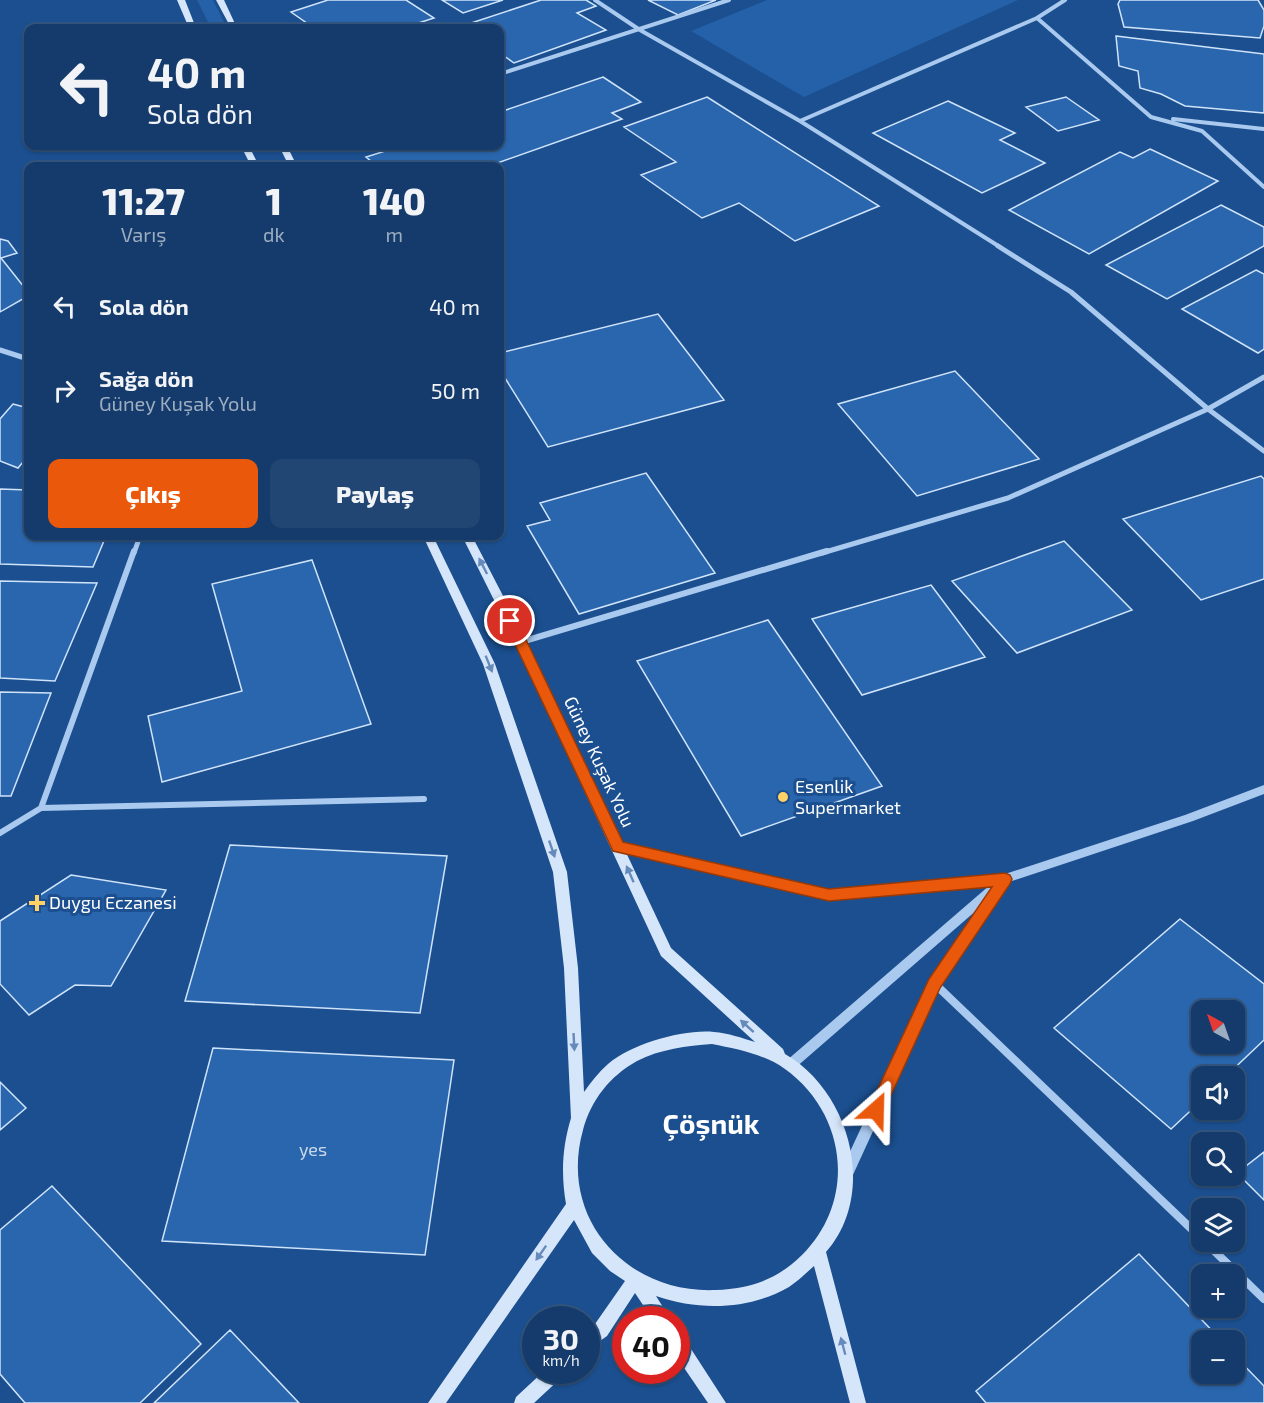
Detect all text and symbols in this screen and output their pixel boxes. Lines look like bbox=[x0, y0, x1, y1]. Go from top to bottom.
text: 40 m bbox=[147, 46, 246, 96]
icon: left bbox=[48, 48, 126, 126]
text: Sola dön bbox=[147, 97, 253, 129]
text: 11:27 bbox=[102, 179, 185, 222]
text: 1 bbox=[266, 179, 282, 222]
text: 140 bbox=[363, 179, 426, 222]
text: Varış bbox=[121, 222, 166, 246]
text: dk bbox=[263, 222, 285, 246]
text: m bbox=[386, 222, 403, 246]
icon: left bbox=[48, 290, 81, 323]
text: Sola dön bbox=[99, 293, 189, 319]
text: 40 m bbox=[429, 293, 480, 319]
text: Sağa dön bbox=[99, 365, 194, 391]
icon: right bbox=[48, 374, 81, 407]
text: 50 m bbox=[431, 377, 480, 403]
text: Güney Kuşak Yolu bbox=[99, 391, 257, 415]
button: Çıkış bbox=[48, 459, 258, 528]
button: Paylaş bbox=[270, 459, 480, 528]
one-way arrow bbox=[478, 557, 488, 575]
pin bbox=[484, 595, 535, 646]
icon: arrive bbox=[493, 604, 526, 637]
one-way arrow bbox=[484, 656, 494, 674]
street label: Güney Kuşak Yolu bbox=[559, 693, 640, 831]
place label: Esenlik Supermarket bbox=[795, 775, 901, 818]
marker: Esenlik Supermarket bbox=[776, 790, 790, 804]
one-way arrow bbox=[548, 840, 558, 858]
one-way arrow bbox=[626, 866, 635, 883]
place label: Duygu Eczanesi bbox=[49, 891, 177, 913]
marker: Duygu Eczanesi bbox=[30, 896, 44, 910]
north arrow bbox=[1191, 1000, 1245, 1054]
map controls bbox=[1191, 1000, 1245, 1384]
one-way arrow bbox=[740, 1020, 755, 1033]
one-way arrow bbox=[570, 1032, 579, 1051]
button: sound bbox=[1191, 1066, 1245, 1120]
position arrow bbox=[844, 1078, 908, 1142]
district label: Çöşnük bbox=[663, 1106, 760, 1141]
button: search bbox=[1191, 1132, 1245, 1186]
house number: yes bbox=[299, 1138, 327, 1160]
button: layers bbox=[1191, 1198, 1245, 1252]
one-way arrow bbox=[535, 1244, 547, 1260]
button: + bbox=[1191, 1264, 1245, 1318]
speed limit sign: 40 bbox=[612, 1306, 690, 1384]
text: 30 bbox=[543, 1320, 579, 1356]
button: − bbox=[1191, 1330, 1245, 1384]
one-way arrow bbox=[838, 1337, 847, 1355]
text: km/h bbox=[542, 1351, 580, 1369]

